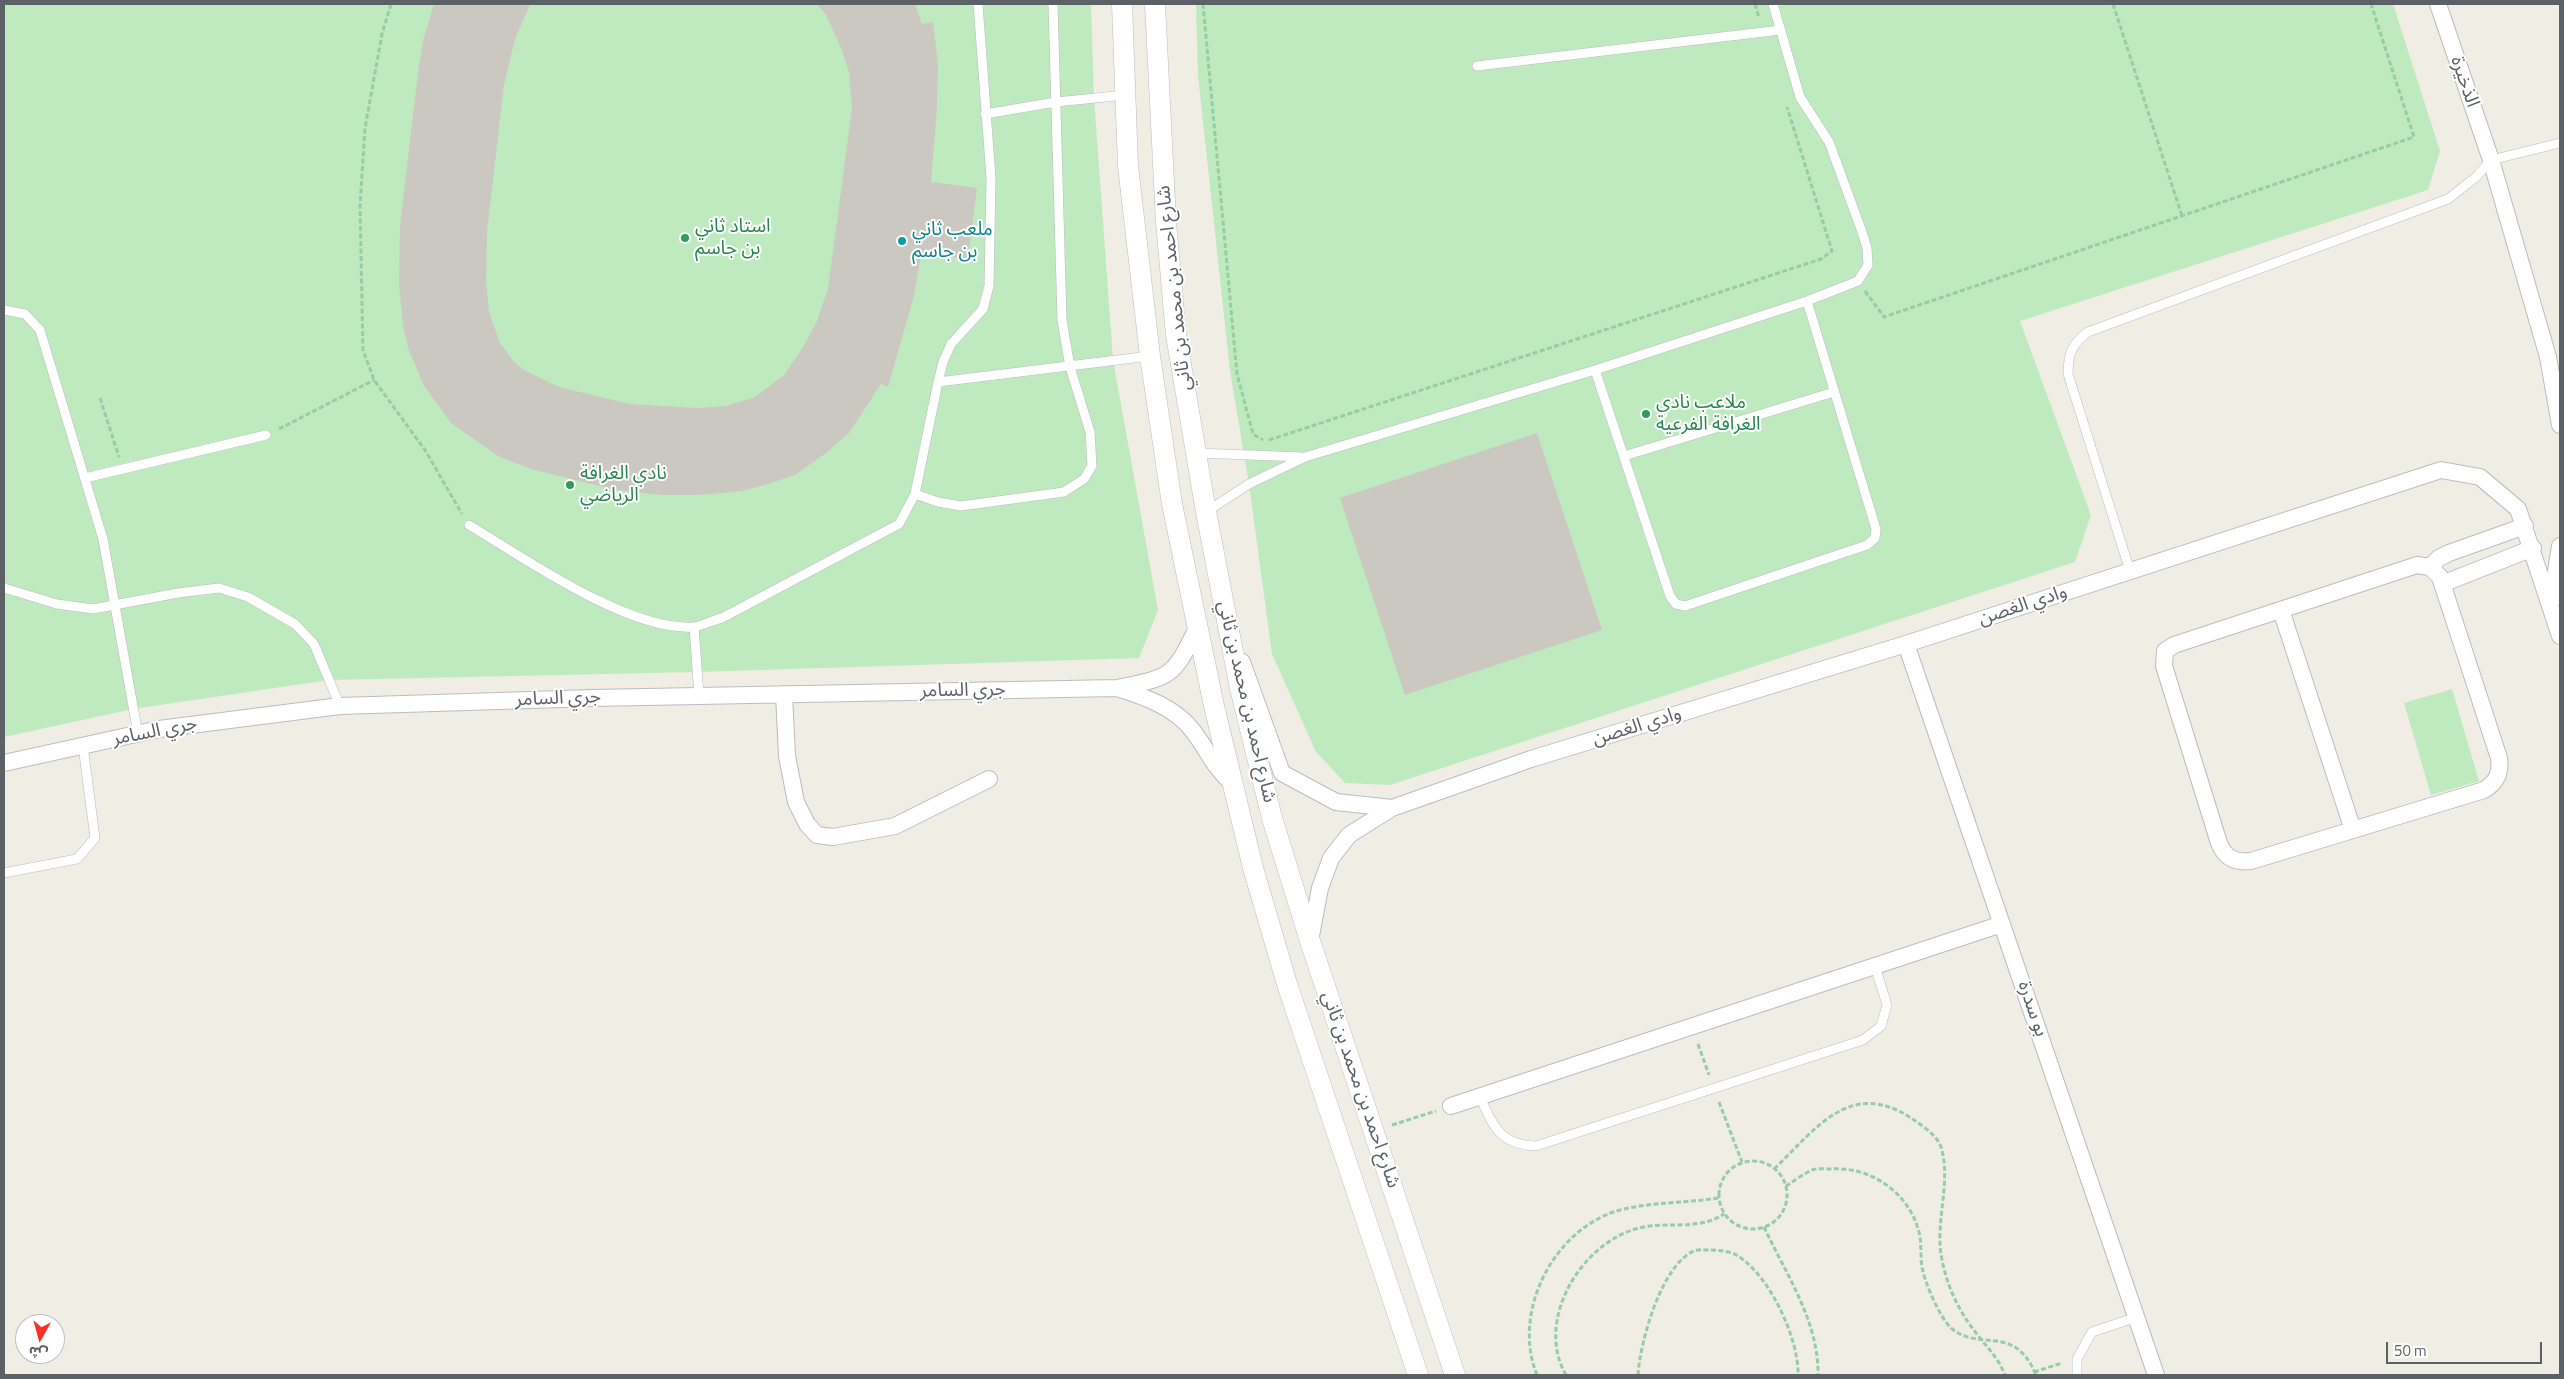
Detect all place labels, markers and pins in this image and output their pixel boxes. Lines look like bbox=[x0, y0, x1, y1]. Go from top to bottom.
place label: استاد ثاني بن جاسم bbox=[695, 216, 771, 260]
place label: ملعب ثاني بن جاسم bbox=[912, 219, 993, 263]
marker: استاد ثاني بن جاسم bbox=[679, 232, 691, 244]
marker: ملعب ثاني بن جاسم bbox=[896, 235, 908, 247]
place label: ملاعب نادي الغرافة الفرعية bbox=[1656, 392, 1761, 436]
marker: ملاعب نادي الغرافة الفرعية bbox=[1640, 408, 1652, 420]
place label: نادي الغرافة الرياضي bbox=[580, 463, 667, 507]
marker: نادي الغرافة الرياضي bbox=[564, 479, 576, 491]

